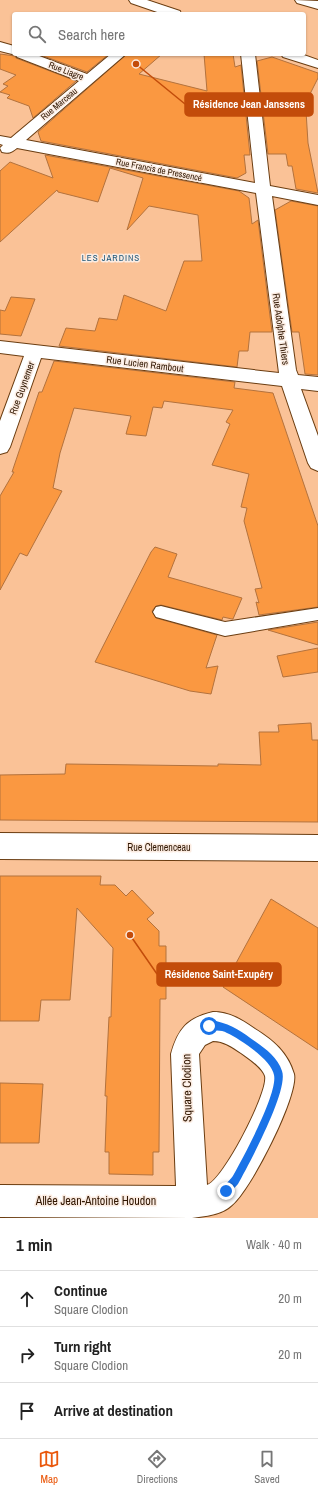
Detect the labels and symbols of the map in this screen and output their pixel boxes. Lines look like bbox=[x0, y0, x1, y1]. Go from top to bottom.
street label: Rue Liagre bbox=[47, 59, 85, 83]
street label: Rue Marceau bbox=[38, 85, 80, 123]
callout: Résidence Jean Janssens bbox=[185, 93, 313, 116]
text: Résidence Jean Janssens bbox=[193, 97, 305, 111]
street label: Rue Francis de Pressencé bbox=[115, 156, 203, 184]
district label: LES JARDINS bbox=[82, 252, 140, 264]
street label: Rue Adolphe Thiers bbox=[270, 292, 292, 366]
street label: Rue Lucien Rambout bbox=[106, 353, 185, 375]
street label: Rue Guynemer bbox=[6, 359, 38, 416]
street label: Rue Clemenceau bbox=[127, 841, 191, 854]
callout: Résidence Saint-Exupéry bbox=[157, 963, 281, 986]
text: Résidence Saint-Exupéry bbox=[165, 967, 273, 981]
route start bbox=[200, 1017, 218, 1035]
street label: Square Clodion bbox=[178, 1054, 196, 1122]
route end bbox=[217, 1182, 235, 1200]
street label: Allée Jean-Antoine Houdon bbox=[35, 1193, 156, 1209]

